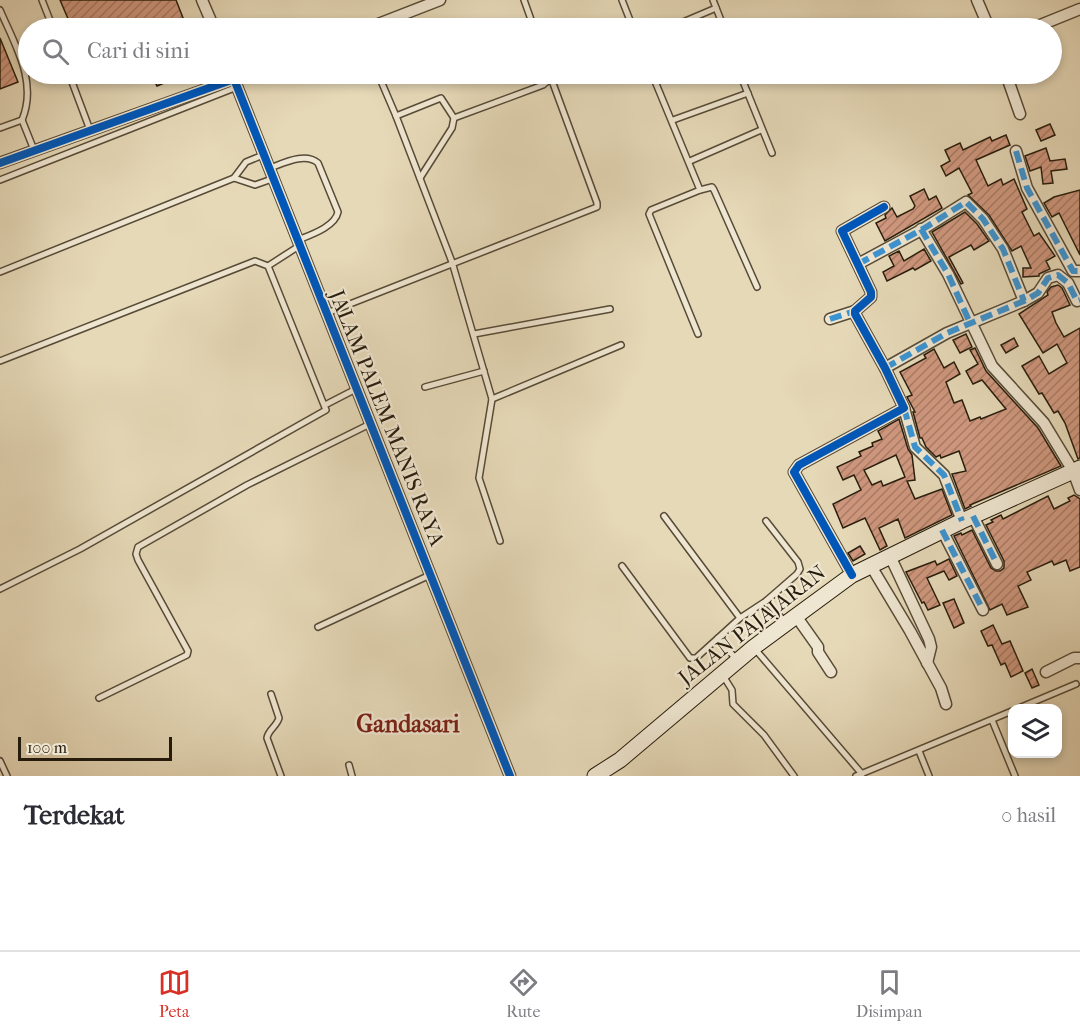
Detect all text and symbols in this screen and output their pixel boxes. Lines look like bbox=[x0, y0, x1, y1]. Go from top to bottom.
search box bbox=[18, 18, 1062, 84]
icon: search bbox=[39, 35, 72, 68]
text: Cari di sini bbox=[87, 38, 190, 64]
street label: JALAM PALEM MANIS RAYA bbox=[324, 285, 450, 550]
street label: JALAN PAJAJARAN bbox=[672, 560, 830, 691]
map controls bbox=[1008, 704, 1062, 758]
button: layers bbox=[1008, 704, 1062, 758]
district label: Gandasari bbox=[356, 710, 461, 738]
scale bar bbox=[18, 734, 172, 762]
text: 100 m bbox=[27, 738, 67, 757]
text: Terdekat bbox=[24, 800, 125, 831]
text: 0 hasil bbox=[1001, 804, 1056, 827]
tab: Peta bbox=[158, 966, 191, 1021]
tab: Rute bbox=[506, 966, 540, 1021]
tab: Disimpan bbox=[856, 966, 922, 1021]

